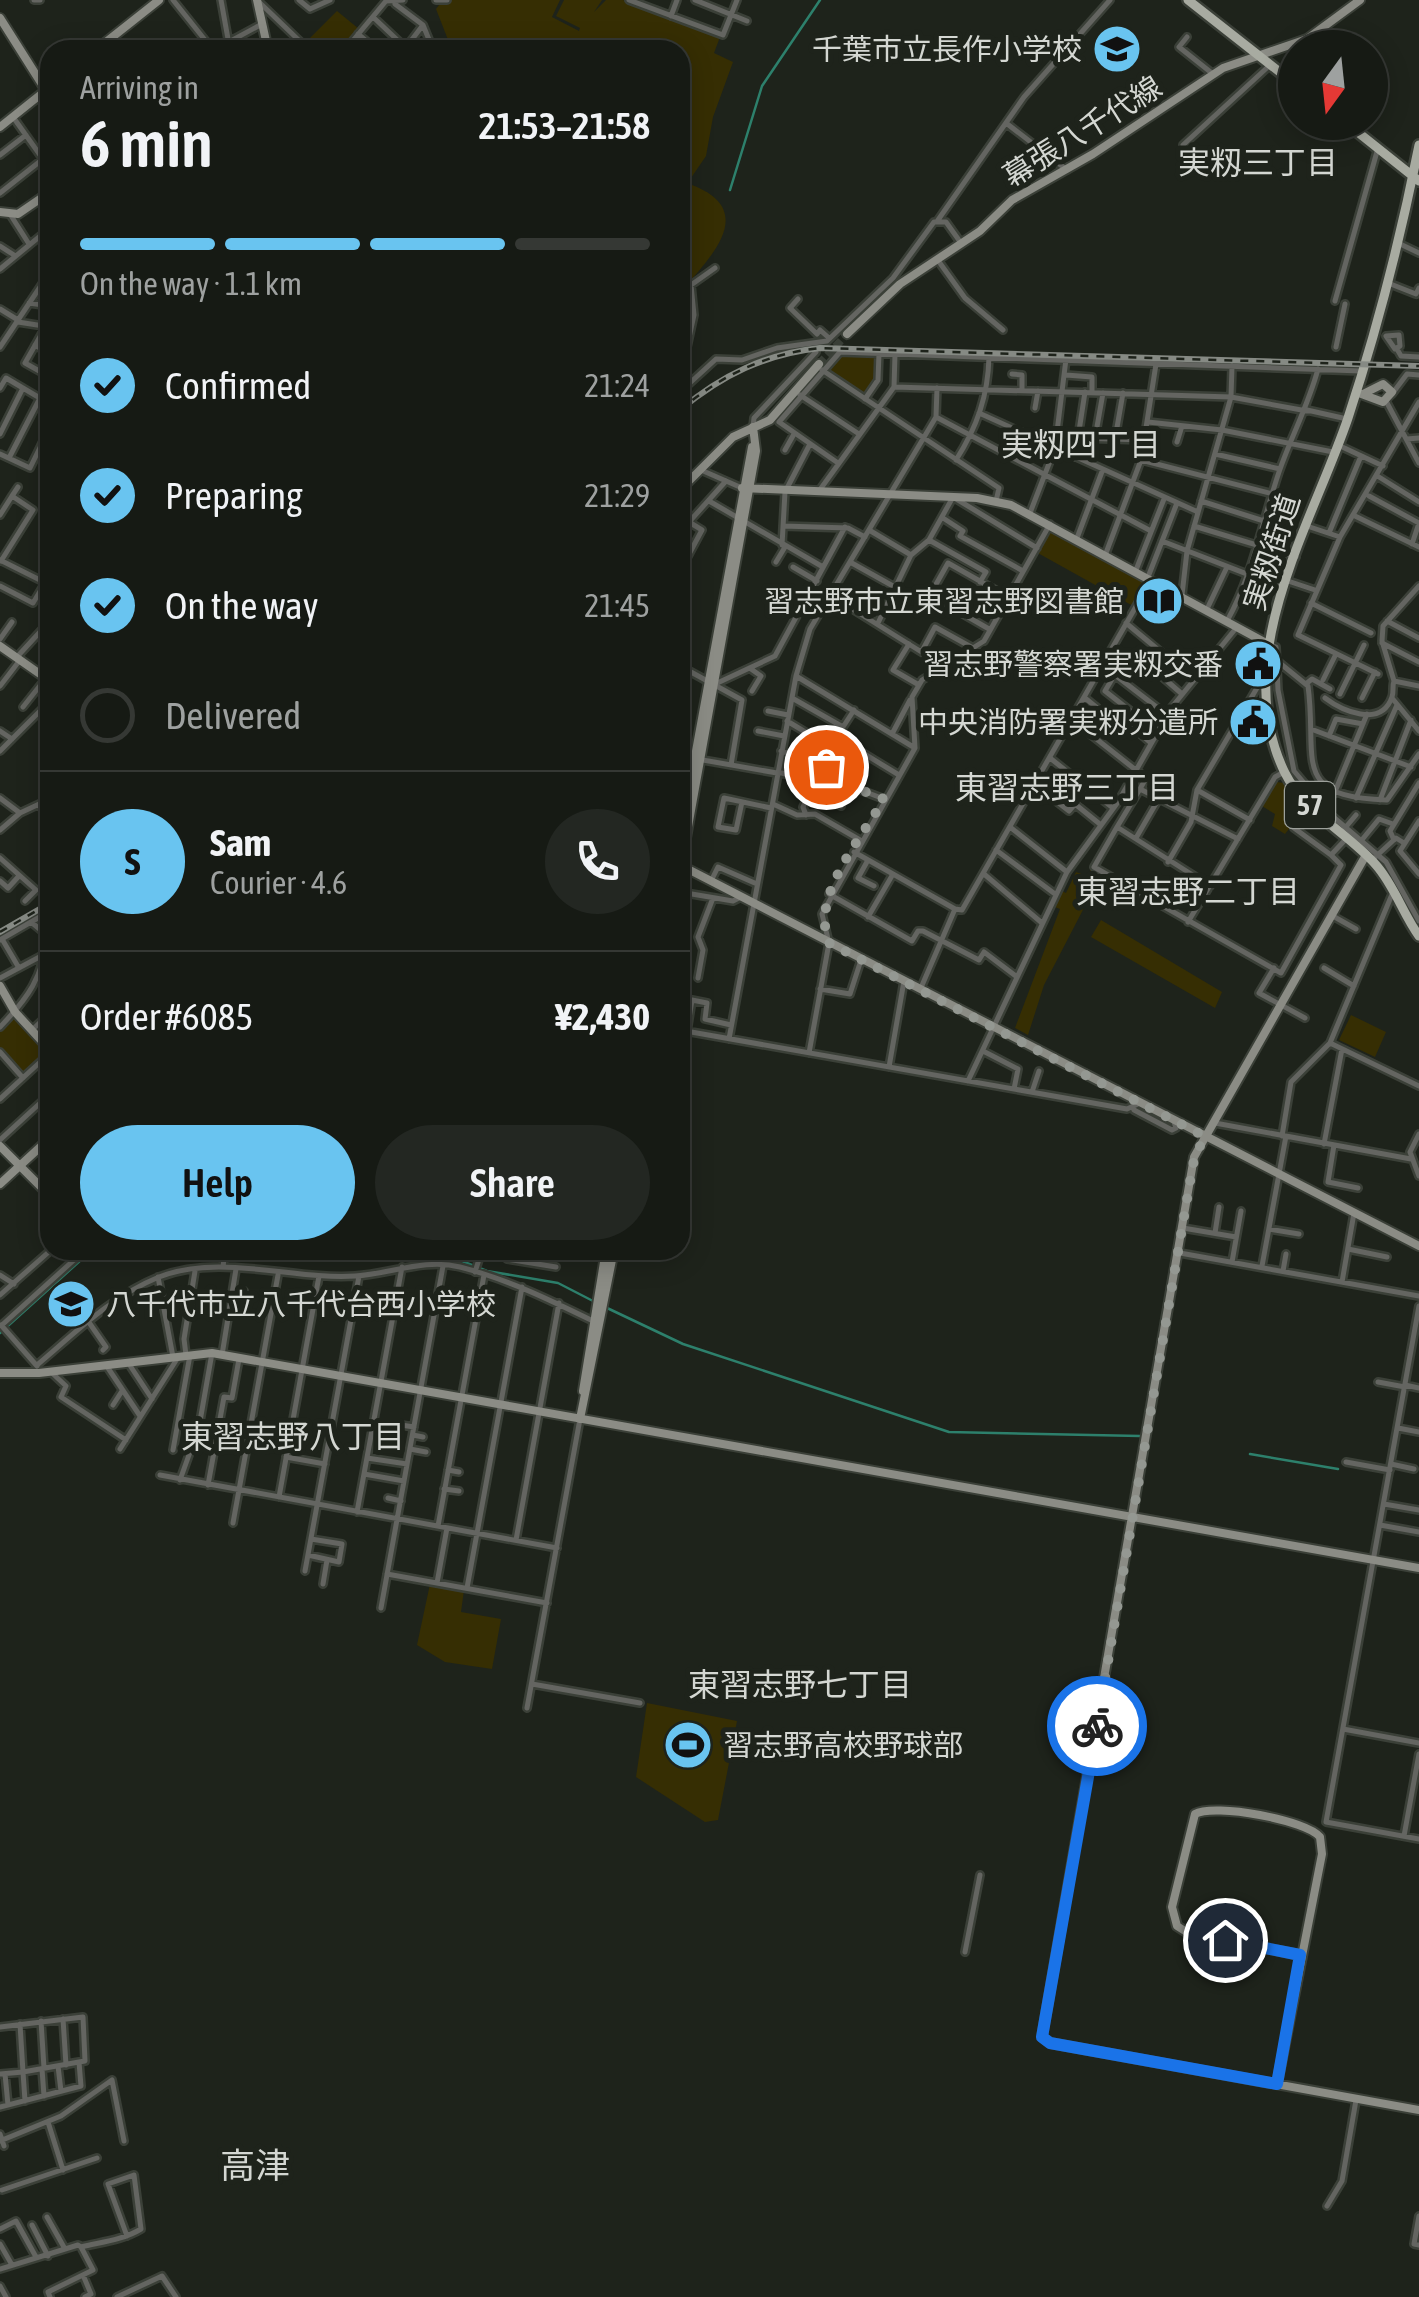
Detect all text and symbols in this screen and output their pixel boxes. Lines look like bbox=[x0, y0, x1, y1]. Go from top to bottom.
school or university icon: 千葉市立長作小学校 bbox=[1091, 23, 1143, 75]
north arrow bbox=[1278, 30, 1388, 140]
map controls bbox=[1278, 30, 1388, 140]
place label: 千葉市立長作小学校 bbox=[812, 32, 1082, 66]
text: Arriving in bbox=[80, 69, 199, 106]
street label: 幕張八千代線 bbox=[997, 69, 1167, 193]
text: 21:53–21:58 bbox=[478, 104, 650, 147]
text: 6 min bbox=[80, 106, 213, 181]
district label: 実籾三丁目 bbox=[1178, 144, 1338, 181]
text: On the way · 1.1 km bbox=[80, 265, 302, 302]
icon: check bbox=[80, 358, 135, 413]
text: Confirmed bbox=[165, 364, 311, 407]
text: 21:24 bbox=[584, 367, 650, 404]
district label: 実籾四丁目 bbox=[1001, 426, 1161, 463]
icon: check bbox=[80, 468, 135, 523]
text: Preparing bbox=[165, 474, 303, 517]
text: 21:29 bbox=[584, 477, 650, 514]
street label: 実籾街道 bbox=[1236, 490, 1306, 614]
library icon: 習志野市立東習志野図書館 bbox=[1133, 575, 1185, 627]
icon: check bbox=[80, 578, 135, 633]
text: On the way bbox=[165, 584, 318, 627]
place label: 習志野市立東習志野図書館 bbox=[764, 584, 1124, 618]
text: 21:45 bbox=[584, 587, 650, 624]
public building icon: 習志野警察署実籾交番 bbox=[1232, 638, 1284, 690]
place label: 習志野警察署実籾交番 bbox=[923, 647, 1223, 681]
text: Delivered bbox=[165, 694, 301, 737]
public building icon: 中央消防署実籾分遣所 bbox=[1227, 696, 1279, 748]
place label: 中央消防署実籾分遣所 bbox=[918, 705, 1218, 739]
pin bbox=[784, 725, 869, 810]
icon: bag bbox=[799, 740, 854, 795]
district label: 東習志野三丁目 bbox=[955, 769, 1179, 806]
road number: 57 bbox=[1285, 782, 1335, 828]
button: phone bbox=[545, 809, 650, 914]
text: Sam bbox=[210, 821, 271, 864]
text: S bbox=[125, 840, 140, 883]
text: Courier · 4.6 bbox=[210, 864, 347, 901]
district label: 東習志野二丁目 bbox=[1076, 873, 1300, 910]
text: Order #6085 bbox=[80, 995, 253, 1038]
text: ¥2,430 bbox=[555, 995, 650, 1038]
button: Help bbox=[80, 1125, 355, 1240]
button: Share bbox=[375, 1125, 650, 1240]
school or university icon: 八千代市立八千代台西小学校 bbox=[45, 1278, 97, 1330]
place label: 八千代市立八千代台西小学校 bbox=[106, 1287, 496, 1321]
district label: 東習志野八丁目 bbox=[181, 1418, 405, 1455]
district label: 東習志野七丁目 bbox=[688, 1666, 912, 1703]
courier bbox=[1047, 1676, 1147, 1776]
icon: bike bbox=[1070, 1699, 1125, 1754]
sports icon: 習志野高校野球部 bbox=[662, 1719, 714, 1771]
place label: 習志野高校野球部 bbox=[723, 1728, 963, 1762]
pin bbox=[1183, 1898, 1268, 1983]
icon: home bbox=[1198, 1913, 1253, 1968]
district label: 高津 bbox=[220, 2145, 290, 2185]

